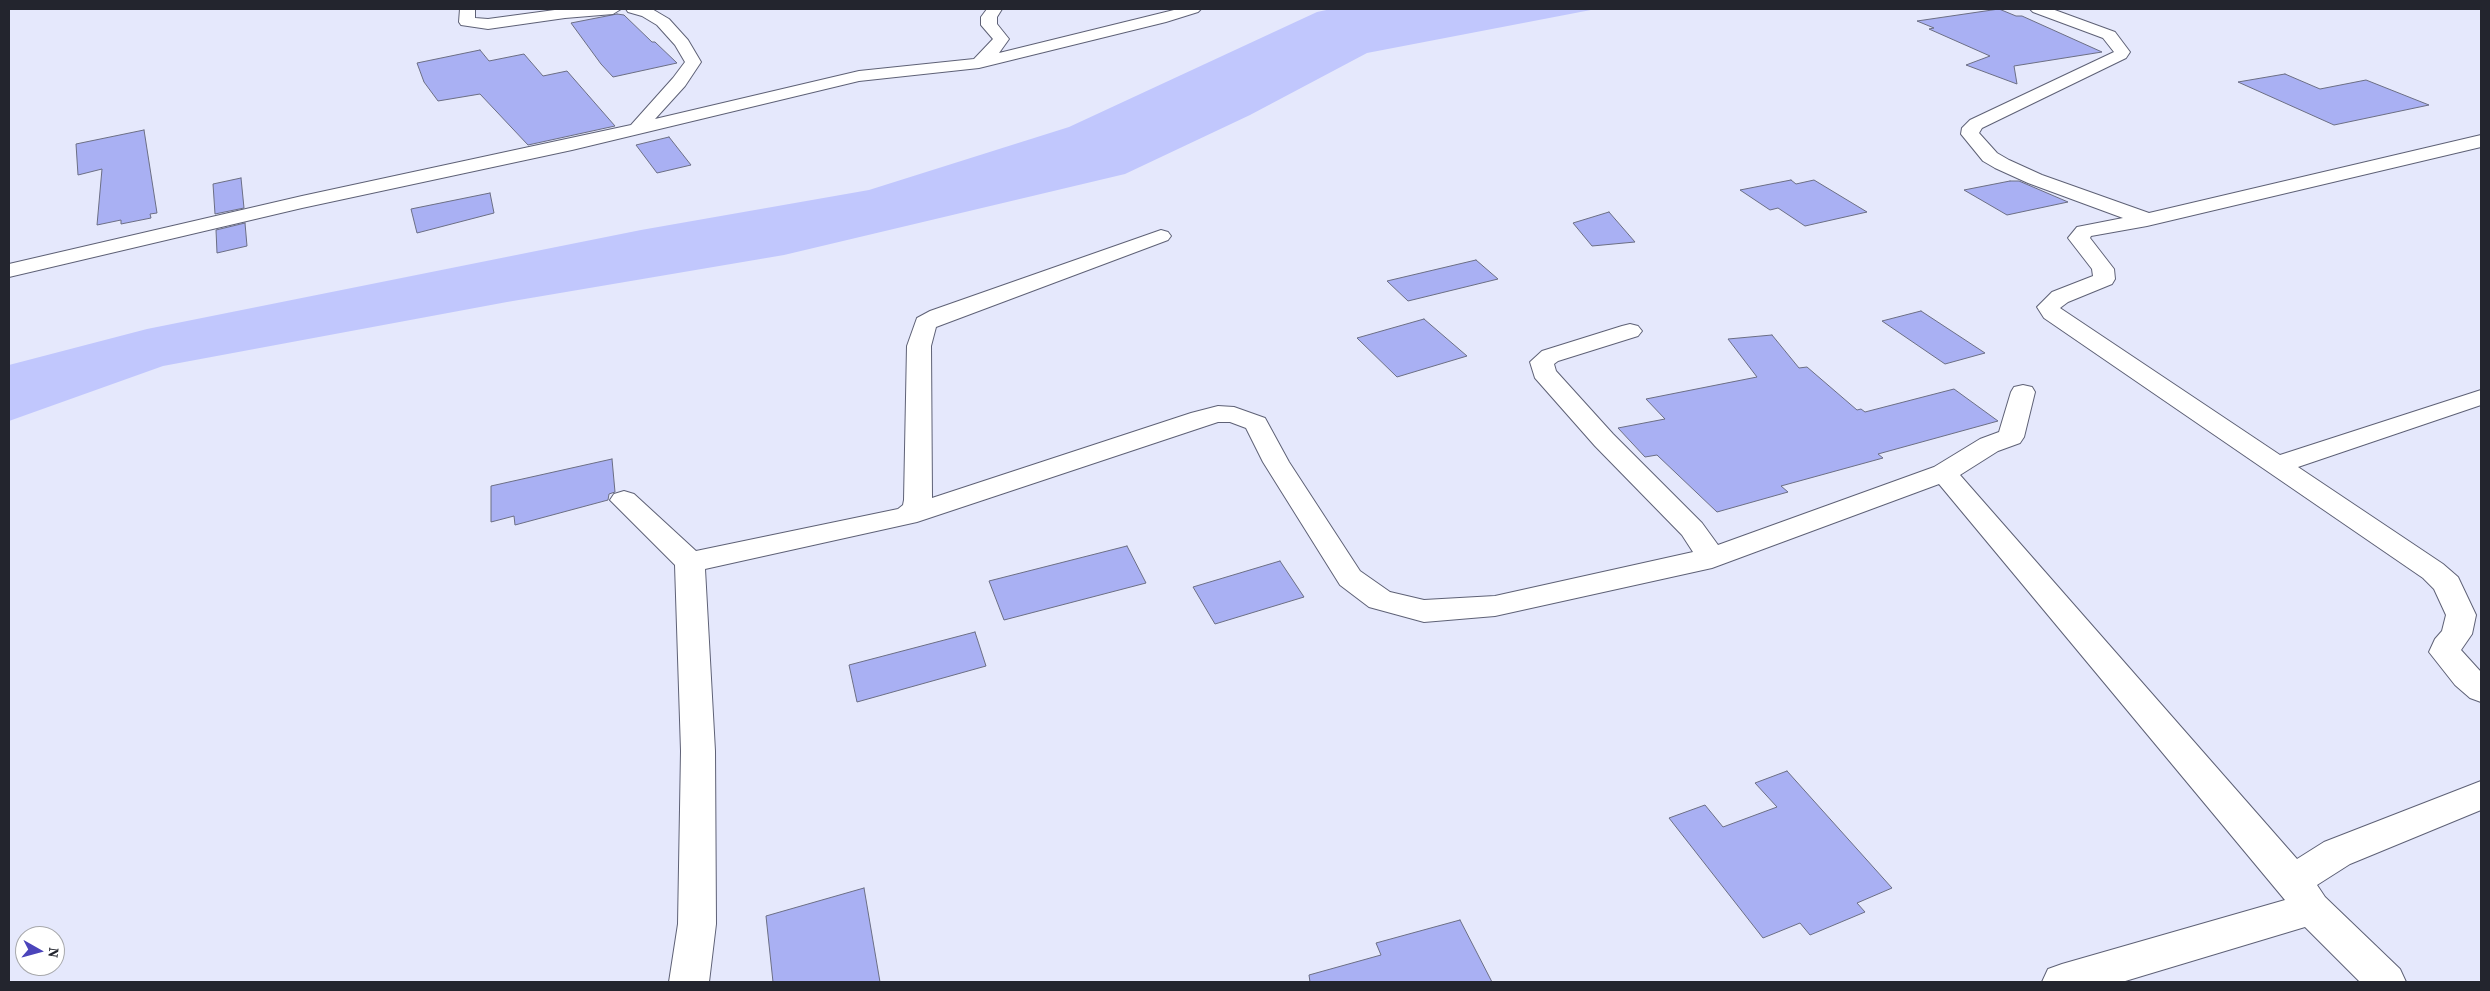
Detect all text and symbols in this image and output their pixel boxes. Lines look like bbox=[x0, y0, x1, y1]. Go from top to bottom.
north arrow bbox=[15, 926, 65, 976]
text: N bbox=[43, 946, 64, 959]

